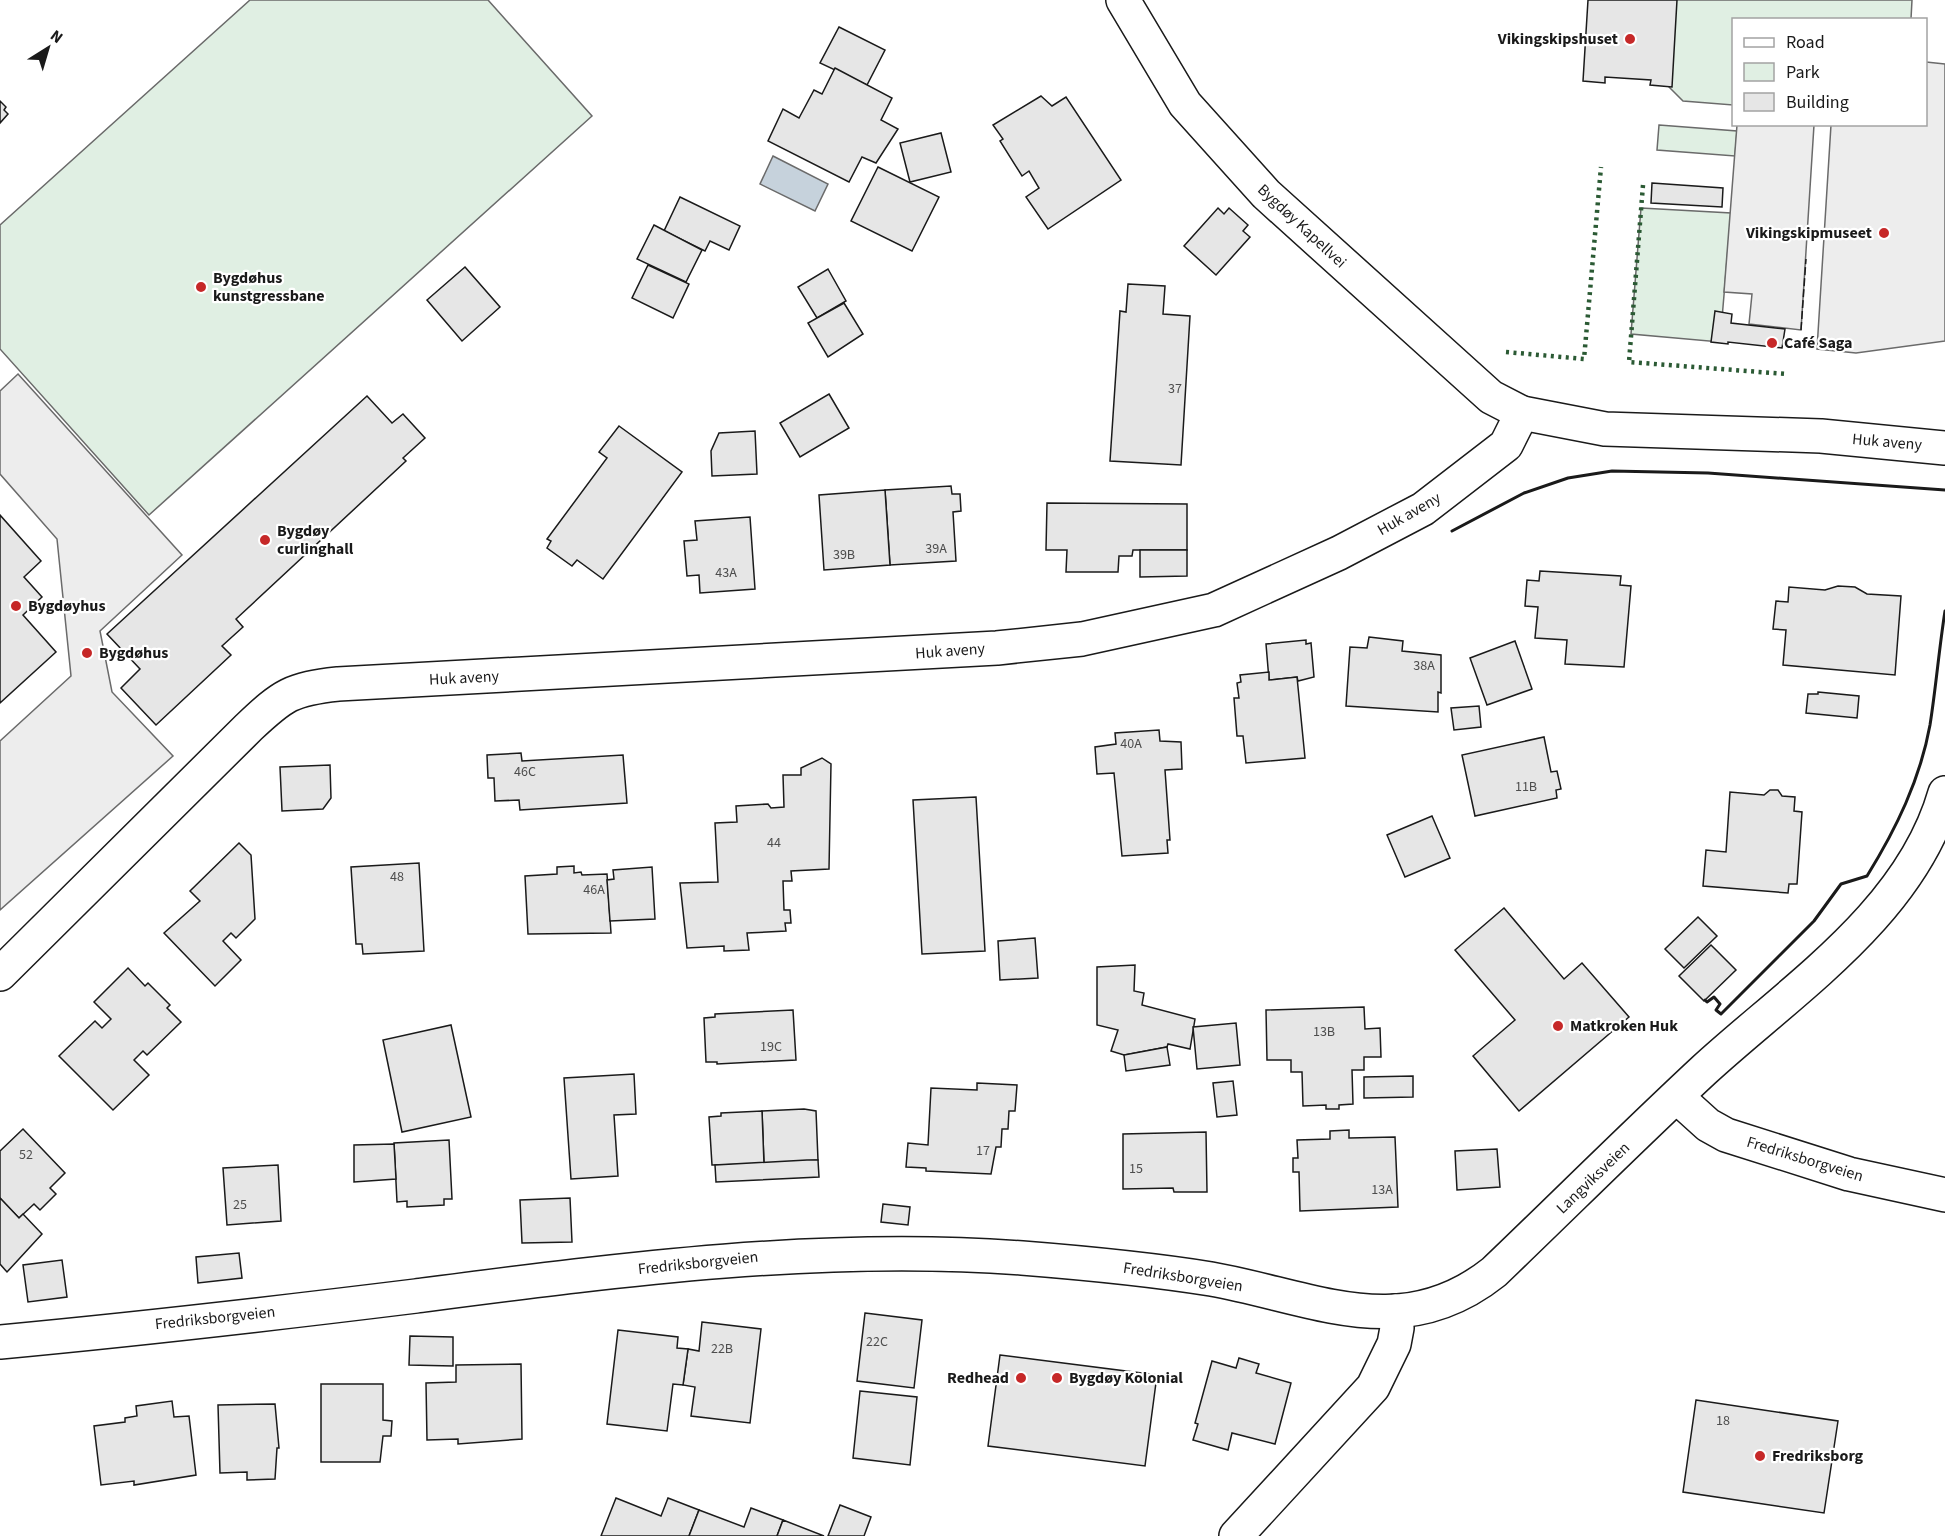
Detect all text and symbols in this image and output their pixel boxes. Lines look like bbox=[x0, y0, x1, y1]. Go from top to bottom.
north arrow bbox=[18, 18, 78, 78]
legend bbox=[1732, 18, 1927, 126]
text: N bbox=[46, 25, 67, 49]
place label: Vikingskipshuset bbox=[1497, 28, 1618, 50]
text: Road bbox=[1786, 30, 1825, 55]
marker: Vikingskipshuset bbox=[1623, 32, 1637, 46]
text: Park bbox=[1786, 60, 1820, 85]
text: Building bbox=[1786, 90, 1849, 115]
street label: Bygdøy Kapellvei bbox=[1253, 179, 1351, 273]
place label: Vikingskipmuseet bbox=[1745, 222, 1872, 244]
marker: Vikingskipmuseet bbox=[1877, 226, 1891, 240]
place label: Bygdøhus kunstgressbane bbox=[213, 267, 325, 307]
marker: Bygdøhus kunstgressbane bbox=[194, 280, 208, 294]
place label: Café Saga bbox=[1784, 332, 1853, 354]
marker: Café Saga bbox=[1765, 336, 1779, 350]
house number: 37 bbox=[1168, 379, 1182, 399]
street label: Huk aveny bbox=[1851, 428, 1923, 456]
street label: Huk aveny bbox=[1373, 487, 1445, 541]
place label: Bygdøy curlinghall bbox=[277, 520, 354, 560]
marker: Bygdøy curlinghall bbox=[258, 533, 272, 547]
house number: 39A bbox=[925, 539, 947, 559]
house number: 39B bbox=[833, 545, 855, 565]
house number: 43A bbox=[715, 563, 737, 583]
place label: Bygdøyhus bbox=[28, 595, 106, 617]
marker: Bygdøyhus bbox=[9, 599, 23, 613]
street label: Huk aveny bbox=[914, 638, 986, 664]
place label: Bygdøhus bbox=[99, 642, 168, 664]
marker: Bygdøhus bbox=[80, 646, 94, 660]
house number: 38A bbox=[1413, 656, 1435, 676]
street label: Huk aveny bbox=[429, 665, 500, 691]
house number: 40A bbox=[1120, 734, 1142, 754]
house number: 46C bbox=[514, 762, 536, 782]
house number: 11B bbox=[1515, 777, 1537, 797]
house number: 44 bbox=[767, 833, 781, 853]
house number: 48 bbox=[390, 867, 404, 887]
house number: 46A bbox=[583, 880, 605, 900]
place label: Matkroken Huk bbox=[1570, 1015, 1678, 1037]
marker: Matkroken Huk bbox=[1551, 1019, 1565, 1033]
house number: 13B bbox=[1313, 1022, 1335, 1042]
house number: 19C bbox=[760, 1037, 782, 1057]
street label: Fredriksborgveien bbox=[1744, 1131, 1866, 1187]
street label: Langviksveien bbox=[1551, 1137, 1635, 1219]
house number: 17 bbox=[976, 1141, 990, 1161]
house number: 52 bbox=[19, 1145, 33, 1165]
house number: 15 bbox=[1129, 1159, 1143, 1179]
house number: 13A bbox=[1371, 1180, 1393, 1200]
house number: 25 bbox=[233, 1195, 247, 1215]
street label: Fredriksborgveien bbox=[637, 1246, 759, 1280]
street label: Fredriksborgveien bbox=[1122, 1257, 1244, 1297]
street label: Fredriksborgveien bbox=[154, 1301, 276, 1335]
house number: 22C bbox=[866, 1332, 888, 1352]
house number: 22B bbox=[711, 1339, 733, 1359]
place label: Redhead bbox=[947, 1367, 1009, 1389]
place label: Bygdøy Kolonial bbox=[1069, 1367, 1183, 1389]
marker: Redhead bbox=[1014, 1371, 1028, 1385]
marker: Bygdøy Kolonial bbox=[1050, 1371, 1064, 1385]
house number: 18 bbox=[1716, 1411, 1730, 1431]
place label: Fredriksborg bbox=[1772, 1445, 1864, 1467]
marker: Fredriksborg bbox=[1753, 1449, 1767, 1463]

